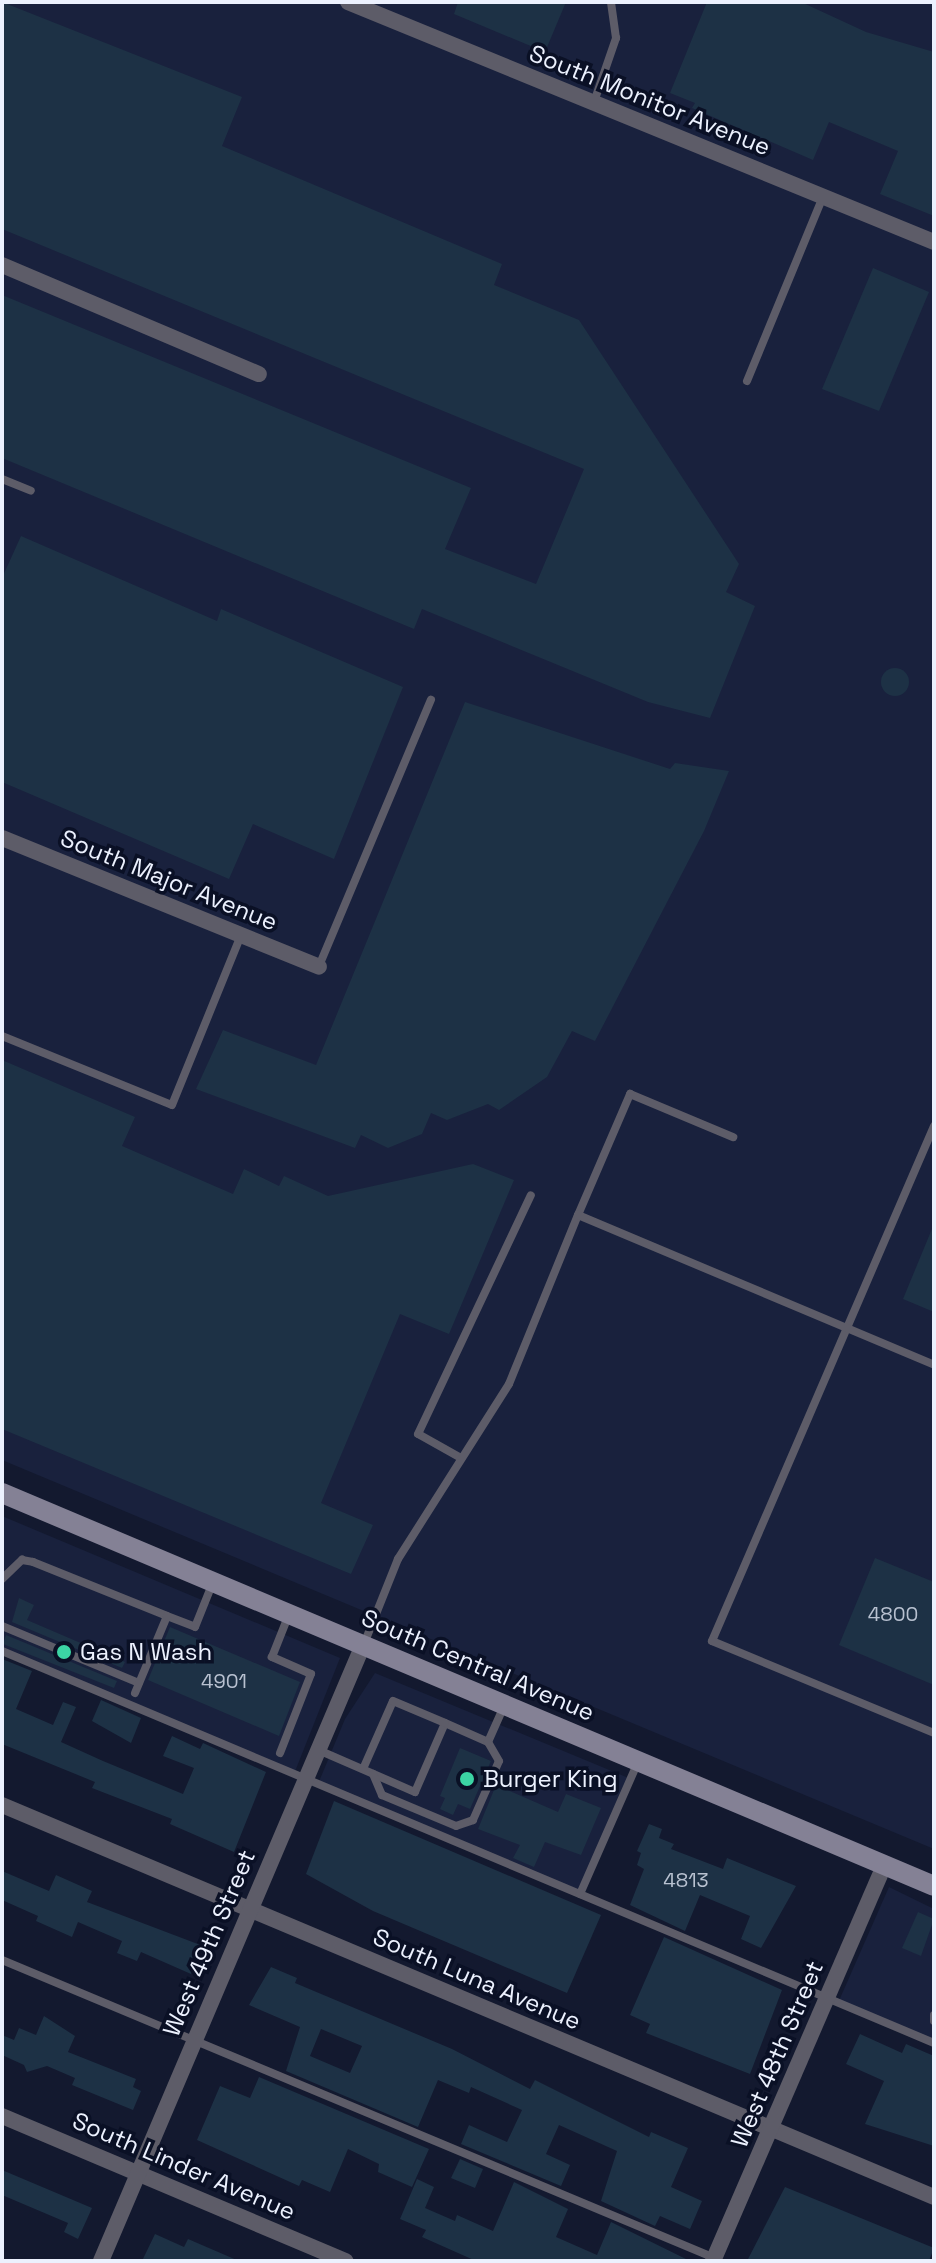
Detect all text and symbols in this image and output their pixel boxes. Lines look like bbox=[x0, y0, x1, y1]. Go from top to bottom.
street label: South Monitor Avenue bbox=[525, 38, 775, 162]
street label: South Major Avenue bbox=[56, 823, 282, 937]
house number: 4800 bbox=[868, 1602, 918, 1626]
street label: South Central Avenue bbox=[357, 1603, 599, 1727]
place label: Gas N Wash bbox=[80, 1638, 212, 1666]
marker: Gas N Wash bbox=[55, 1643, 73, 1661]
house number: 4901 bbox=[201, 1669, 247, 1693]
place label: Burger King bbox=[483, 1765, 618, 1793]
marker: Burger King bbox=[458, 1770, 476, 1788]
street label: West 49th Street bbox=[157, 1846, 261, 2040]
house number: 4813 bbox=[663, 1868, 709, 1892]
street label: South Luna Avenue bbox=[369, 1922, 585, 2036]
street label: West 48th Street bbox=[725, 1956, 829, 2152]
street label: South Linder Avenue bbox=[68, 2106, 300, 2226]

